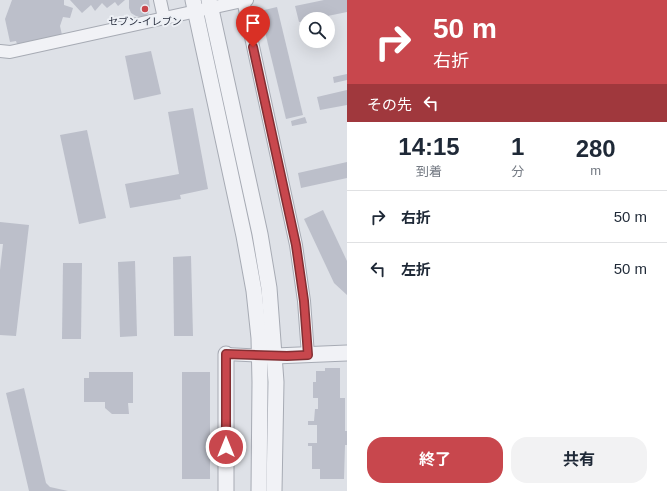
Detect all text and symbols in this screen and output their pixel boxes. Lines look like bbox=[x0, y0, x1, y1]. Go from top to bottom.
marker: セブン-イレブン bbox=[140, 4, 150, 14]
pin bbox=[236, 6, 270, 47]
icon: arrive bbox=[242, 12, 264, 34]
map controls bbox=[299, 12, 335, 48]
button: search bbox=[299, 12, 335, 48]
text: 50 m bbox=[433, 13, 497, 44]
place label: セブン-イレブン bbox=[108, 16, 182, 27]
icon: right bbox=[367, 16, 419, 68]
text: 右折 bbox=[433, 51, 469, 71]
icon: left bbox=[420, 92, 442, 114]
text: その先 bbox=[367, 96, 412, 113]
text: 14:15 bbox=[398, 133, 460, 160]
text: 1 bbox=[511, 133, 524, 160]
text: 280 bbox=[576, 135, 616, 162]
text: m bbox=[590, 163, 601, 178]
text: 到着 bbox=[416, 164, 442, 179]
text: 分 bbox=[511, 164, 524, 179]
icon: right bbox=[367, 206, 389, 228]
text: 50 m bbox=[614, 208, 647, 225]
text: 右折 bbox=[401, 209, 431, 226]
icon: left bbox=[367, 258, 389, 280]
text: 50 m bbox=[614, 260, 647, 277]
text: 左折 bbox=[401, 261, 431, 278]
position arrow bbox=[205, 426, 247, 468]
button: 終了 bbox=[367, 437, 503, 483]
button: 共有 bbox=[511, 437, 647, 483]

